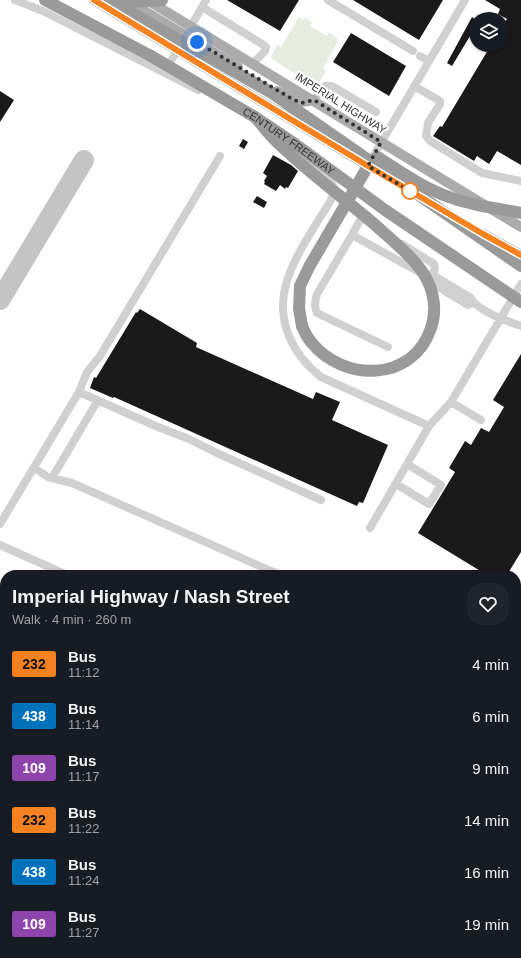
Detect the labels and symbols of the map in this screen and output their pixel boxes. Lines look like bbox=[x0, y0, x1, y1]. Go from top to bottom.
your location bbox=[187, 32, 207, 52]
street label: IMPERIAL HIGHWAY bbox=[293, 70, 389, 136]
street label: CENTURY FREEWAY bbox=[241, 105, 338, 177]
unlabelled marker bbox=[401, 182, 419, 200]

